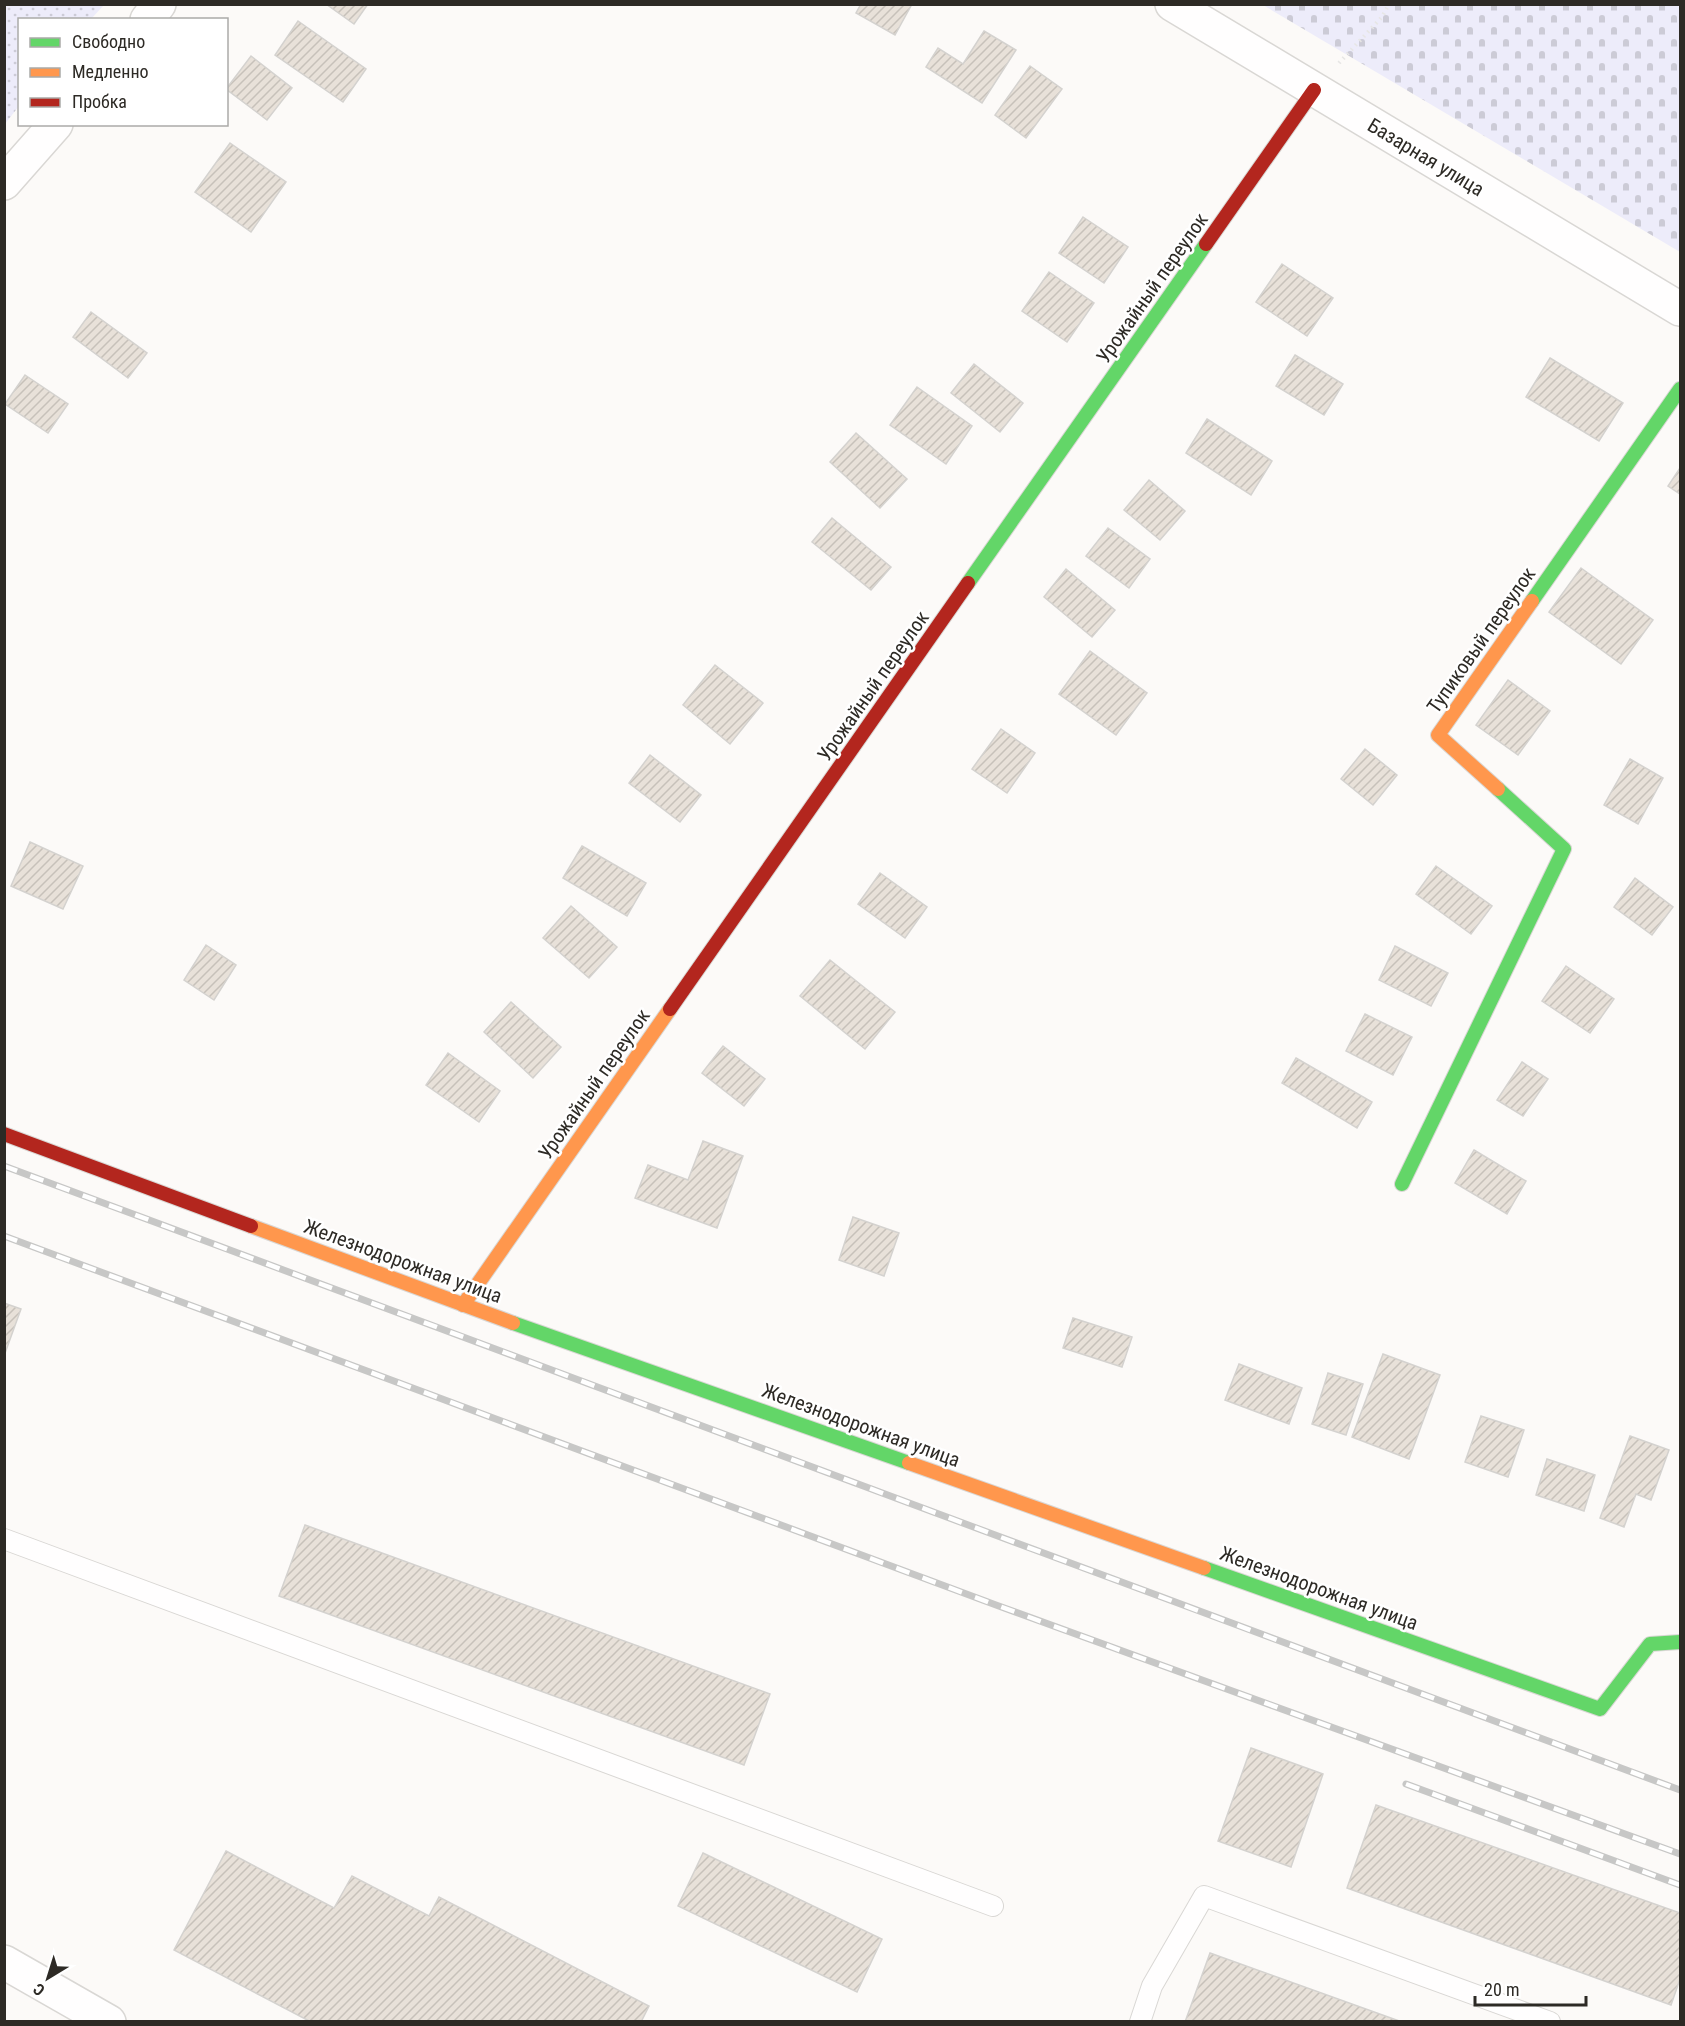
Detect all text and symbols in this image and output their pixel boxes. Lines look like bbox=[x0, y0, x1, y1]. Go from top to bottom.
legend bbox=[18, 18, 228, 126]
text: Свободно bbox=[72, 31, 145, 52]
text: Медленно bbox=[72, 61, 149, 82]
text: Пробка bbox=[72, 91, 127, 112]
street label: Базарная улица bbox=[1364, 113, 1488, 201]
street label: Урожайный переулок bbox=[1091, 208, 1213, 368]
street label: Тупиковый переулок bbox=[1422, 562, 1541, 718]
street label: Урожайный переулок bbox=[812, 606, 934, 766]
street label: Урожайный переулок bbox=[533, 1004, 655, 1164]
street label: Железнодорожная улица bbox=[301, 1214, 505, 1308]
street label: Железнодорожная улица bbox=[759, 1378, 963, 1472]
street label: Железнодорожная улица bbox=[1217, 1541, 1421, 1635]
north arrow bbox=[18, 1948, 78, 2008]
scale bar bbox=[1475, 1969, 1586, 2007]
text: С bbox=[30, 1979, 49, 2000]
text: 20 m bbox=[1484, 1979, 1519, 2000]

